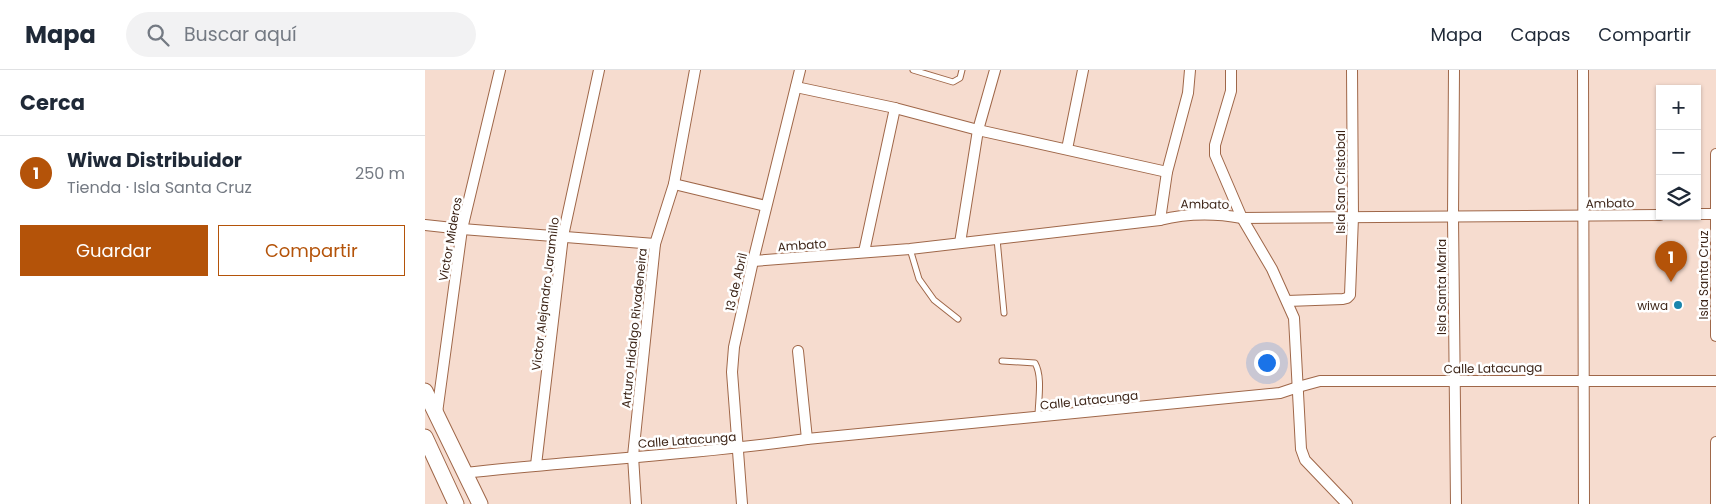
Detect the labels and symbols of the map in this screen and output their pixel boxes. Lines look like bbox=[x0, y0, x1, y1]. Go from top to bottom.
street label: Isla San Cristobal bbox=[1332, 130, 1349, 234]
street label: Ambato bbox=[1585, 194, 1635, 212]
street label: Ambato bbox=[1180, 195, 1230, 213]
street label: Victor Mideros bbox=[434, 196, 466, 282]
street label: Victor Alejandro Jaramillo bbox=[527, 216, 563, 372]
street label: Isla Santa Cruz bbox=[1695, 231, 1712, 319]
street label: Ambato bbox=[777, 235, 827, 255]
street label: Isla Santa Maria bbox=[1433, 239, 1450, 335]
pin: 1 bbox=[1655, 241, 1687, 282]
street label: Arturo Hidalgo Rivadeneira bbox=[617, 247, 651, 409]
street label: 13 de Abril bbox=[721, 251, 751, 313]
place label: wiwa bbox=[1637, 297, 1668, 314]
marker: wiwa bbox=[1672, 299, 1684, 311]
your location bbox=[1254, 350, 1280, 376]
street label: Calle Latacunga bbox=[1444, 359, 1542, 377]
street label: Calle Latacunga bbox=[1039, 386, 1139, 414]
street label: Calle Latacunga bbox=[637, 428, 737, 452]

